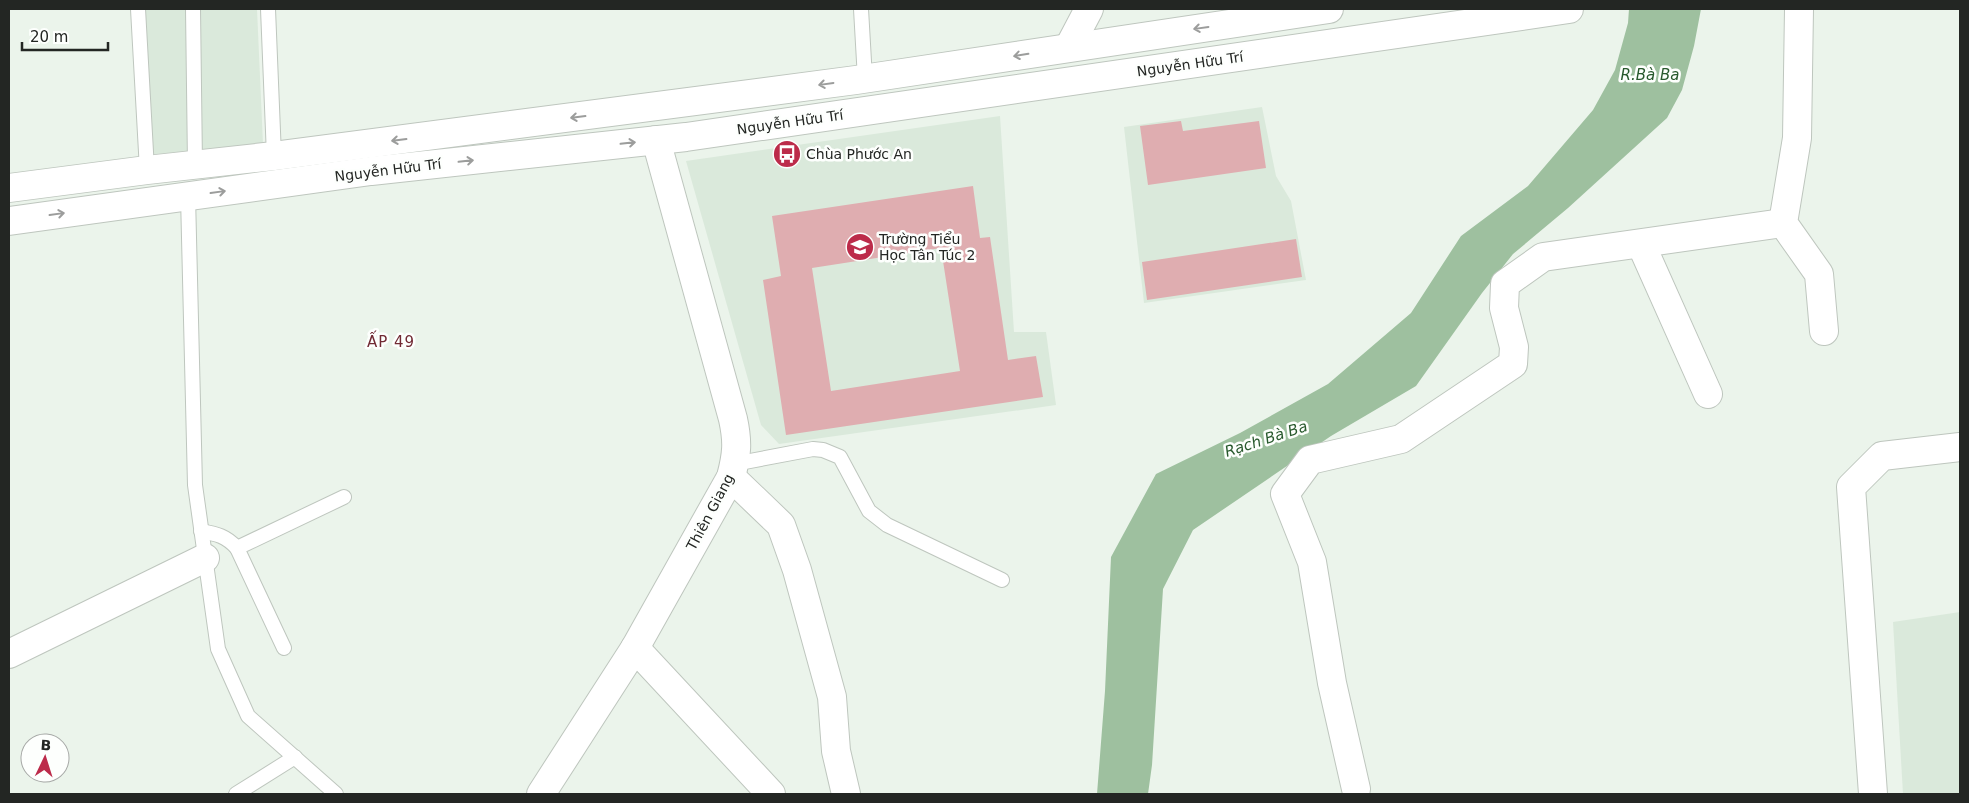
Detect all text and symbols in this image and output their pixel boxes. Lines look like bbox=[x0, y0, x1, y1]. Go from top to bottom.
scale bar bbox=[22, 20, 109, 52]
one-way arrow bbox=[1193, 23, 1209, 33]
text: 20 m bbox=[30, 28, 68, 46]
street label: Nguyễn Hữu Trí bbox=[1136, 48, 1245, 79]
one-way arrow bbox=[1013, 50, 1029, 60]
water label: R.Bà Ba bbox=[1621, 66, 1679, 84]
one-way arrow bbox=[818, 79, 834, 89]
street label: Nguyễn Hữu Trí bbox=[736, 106, 845, 137]
one-way arrow bbox=[570, 112, 586, 122]
one-way arrow bbox=[391, 135, 407, 145]
one-way arrow bbox=[619, 138, 635, 148]
bus stop icon: Chùa Phước An bbox=[772, 139, 802, 169]
place label: Chùa Phước An bbox=[806, 146, 912, 162]
street label: Nguyễn Hữu Trí bbox=[334, 155, 443, 184]
one-way arrow bbox=[458, 156, 474, 166]
one-way arrow bbox=[210, 187, 226, 197]
one-way arrow bbox=[49, 209, 65, 219]
place label: Trường Tiểu Học Tân Túc 2 bbox=[878, 231, 975, 263]
school or university icon: Trường Tiểu Học Tân Túc 2 bbox=[845, 232, 875, 262]
district label: ẤP 49 bbox=[367, 330, 415, 351]
water label: Rạch Bà Ba bbox=[1222, 417, 1310, 461]
street label: Thiên Giang bbox=[683, 471, 737, 554]
north arrow bbox=[20, 733, 70, 783]
text: B bbox=[40, 737, 52, 753]

